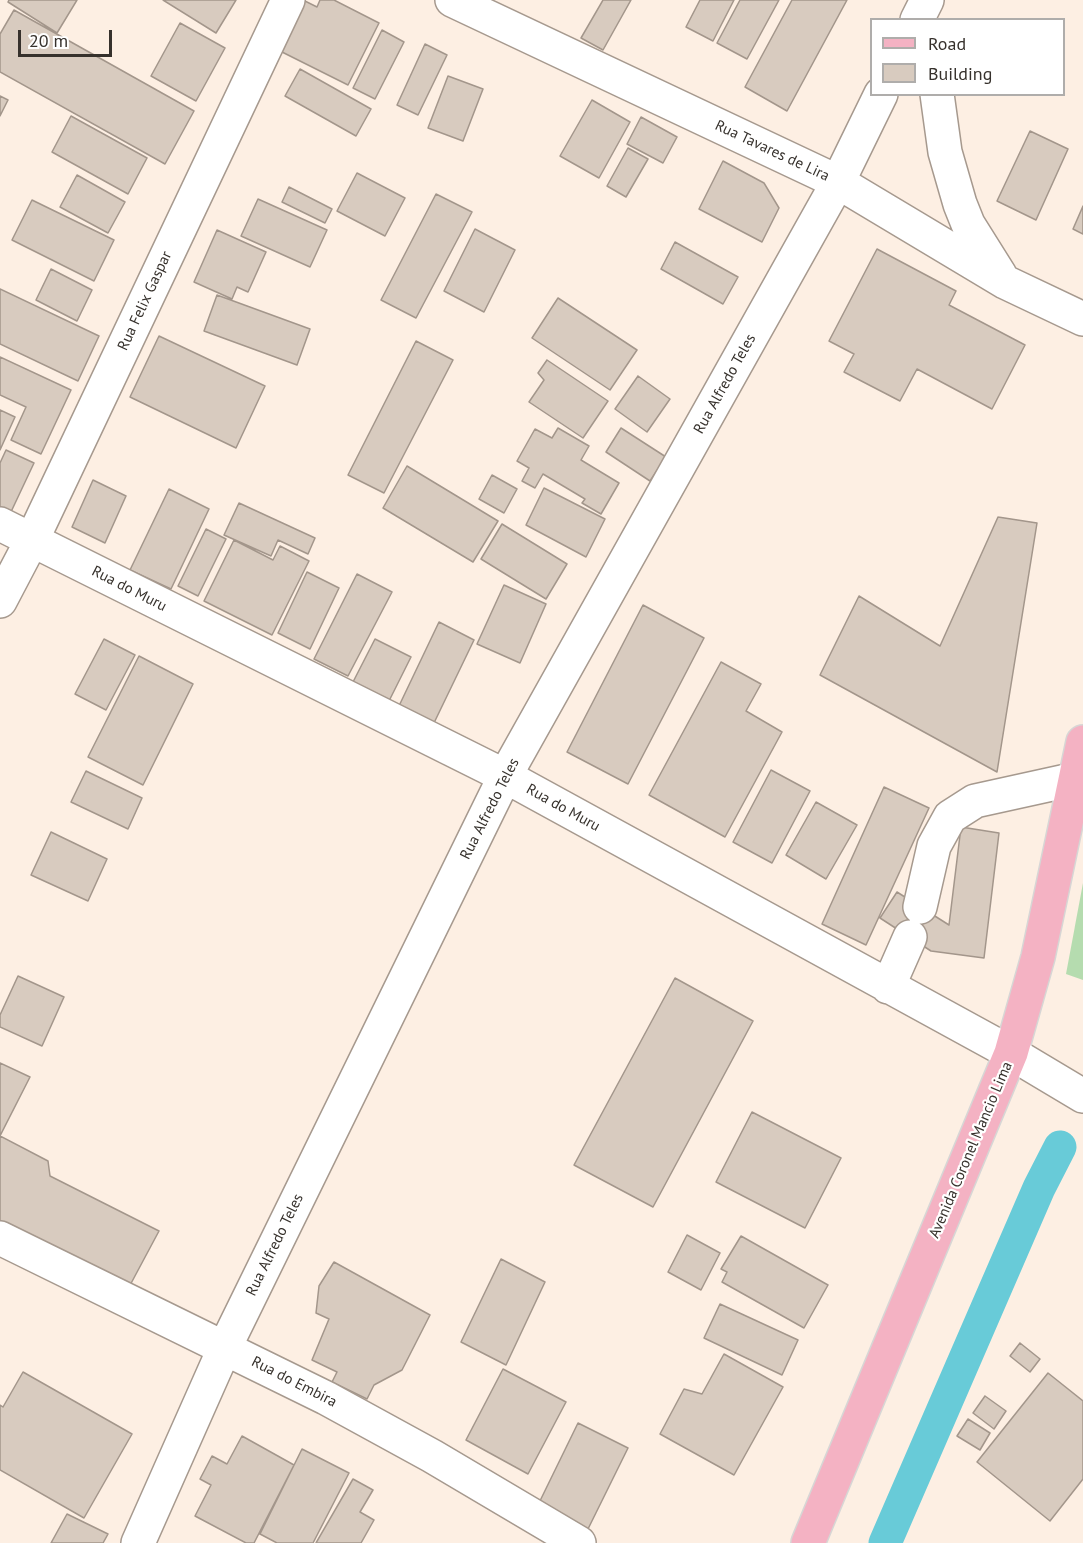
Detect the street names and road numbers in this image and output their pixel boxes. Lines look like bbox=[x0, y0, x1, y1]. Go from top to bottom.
street label: Rua Tavares de Lira bbox=[712, 117, 832, 185]
street label: Rua Felix Gaspar bbox=[114, 249, 176, 353]
street label: Rua Alfredo Teles bbox=[690, 331, 760, 437]
street label: Rua do Muru bbox=[89, 562, 169, 616]
street label: Rua Alfredo Teles bbox=[457, 755, 523, 863]
street label: Rua do Muru bbox=[523, 780, 603, 836]
street label: Avenida Coronel Mancio Lima bbox=[926, 1059, 1016, 1241]
street label: Rua Alfredo Teles bbox=[242, 1191, 308, 1299]
street label: Rua do Embira bbox=[248, 1353, 340, 1411]

